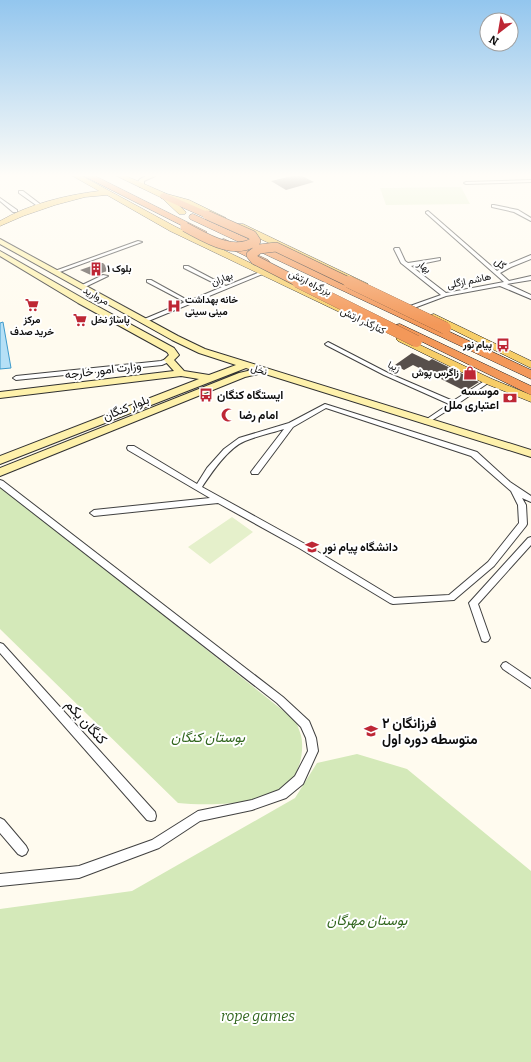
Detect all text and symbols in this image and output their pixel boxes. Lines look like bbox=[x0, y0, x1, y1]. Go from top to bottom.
north arrow bbox=[479, 12, 519, 52]
text: N bbox=[487, 32, 501, 48]
street label: گل bbox=[492, 256, 509, 273]
street label: بهار bbox=[414, 257, 433, 276]
building icon: ۱ بلوک bbox=[88, 261, 104, 277]
place label: ۱ بلوک bbox=[107, 263, 132, 275]
street label: بزرگراه ارتش bbox=[287, 267, 333, 299]
street label: بهاران bbox=[209, 269, 235, 289]
street label: هاشم ازگلی bbox=[446, 270, 492, 292]
street label: مروارید bbox=[81, 284, 111, 308]
place label: خانه بهداشت مینی سیتی bbox=[185, 294, 238, 318]
supermarket icon: مرکز خرید صدف bbox=[24, 297, 40, 313]
hospital icon: خانه بهداشت مینی سیتی bbox=[166, 298, 182, 314]
street label: کنارگذر ارتش bbox=[339, 305, 388, 337]
supermarket icon: پاساژ نخل bbox=[72, 312, 88, 328]
place label: مرکز خرید صدف bbox=[10, 314, 54, 338]
place label: پاساژ نخل bbox=[91, 314, 130, 327]
bus stop icon: پیام نور bbox=[495, 337, 511, 353]
place label: پیام نور bbox=[462, 339, 492, 352]
street label: وزارت امور خارجه bbox=[64, 358, 142, 383]
street label: زیبا bbox=[386, 359, 402, 375]
street label: نخل bbox=[249, 362, 269, 378]
shop icon: زاگرس پوش bbox=[462, 365, 478, 381]
place label: زاگرس پوش bbox=[412, 367, 459, 380]
place label: موسسه اعتباری ملل bbox=[444, 384, 499, 413]
bus stop icon: ایستگاه کنگان bbox=[198, 387, 214, 403]
place label: ایستگاه کنگان bbox=[217, 388, 283, 402]
bank icon: موسسه اعتباری ملل bbox=[502, 390, 518, 406]
street label: بلوار کنگان bbox=[101, 392, 152, 425]
mosque icon: امام رضا bbox=[220, 407, 236, 423]
place label: امام رضا bbox=[239, 408, 278, 423]
school or university icon: دانشگاه پیام نور bbox=[304, 539, 320, 555]
place label: دانشگاه پیام نور bbox=[322, 540, 398, 555]
street label: کنگان یکم bbox=[61, 696, 111, 748]
place label: فرزانگان ۲ متوسطه دوره اول bbox=[382, 715, 478, 748]
school or university icon: فرزانگان ۲ متوسطه دوره اول bbox=[363, 723, 379, 739]
park label: بوستان کنگان bbox=[171, 729, 246, 746]
park label: بوستان مهرگان bbox=[327, 912, 408, 929]
park label: rope games bbox=[221, 1008, 295, 1025]

